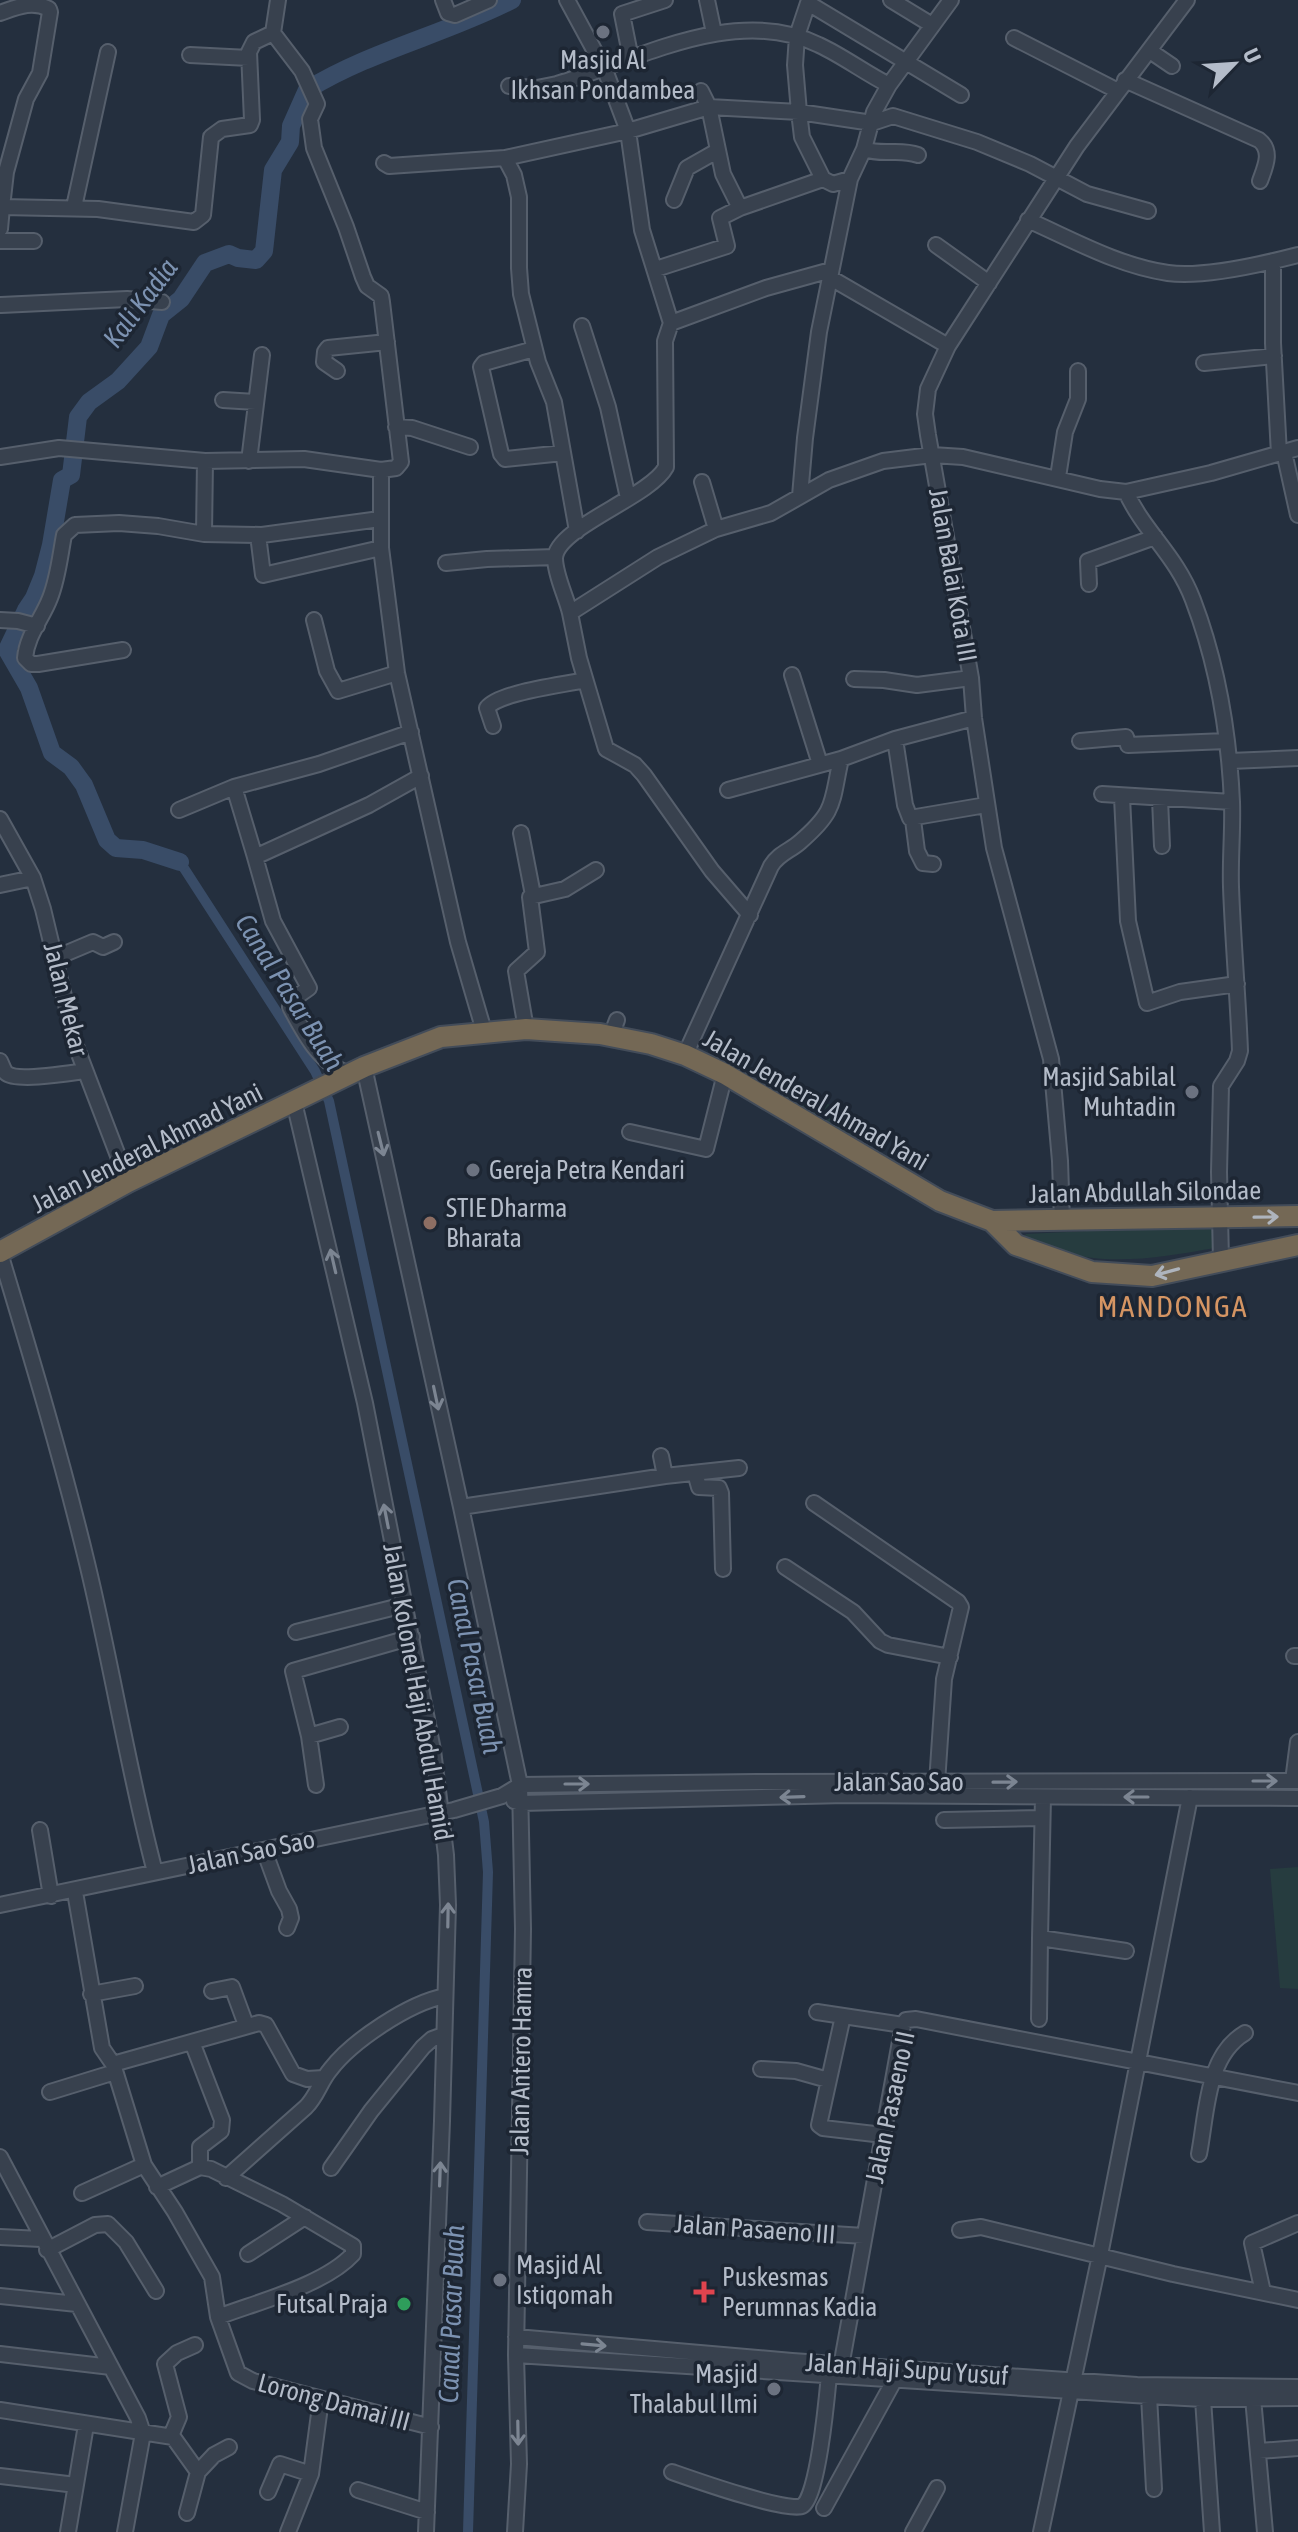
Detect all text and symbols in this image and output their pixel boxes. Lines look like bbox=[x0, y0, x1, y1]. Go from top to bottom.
marker: Masjid Al Ikhsan Pondambea bbox=[594, 23, 612, 41]
north arrow bbox=[1194, 24, 1274, 104]
text: U bbox=[1238, 44, 1267, 67]
place label: Masjid Al Ikhsan Pondambea bbox=[511, 45, 695, 105]
water label: Kali Kadia bbox=[96, 252, 184, 354]
street label: Jalan Balai Kota III bbox=[923, 486, 983, 664]
water label: Canal Pasar Buah bbox=[229, 908, 351, 1076]
street label: Jalan Mekar bbox=[37, 939, 95, 1059]
street label: Jalan Jenderal Ahmad Yani bbox=[698, 1023, 934, 1177]
place label: Masjid Sabilal Muhtadin bbox=[1042, 1062, 1176, 1122]
street label: Jalan Jenderal Ahmad Yani bbox=[27, 1077, 267, 1219]
marker: Masjid Sabilal Muhtadin bbox=[1183, 1083, 1201, 1101]
one-way arrow bbox=[374, 1130, 389, 1156]
place label: Gereja Petra Kendari bbox=[489, 1155, 685, 1185]
marker: Gereja Petra Kendari bbox=[464, 1161, 482, 1179]
street label: Jalan Abdullah Silondae bbox=[1029, 1175, 1261, 1209]
place label: STIE Dharma Bharata bbox=[446, 1193, 567, 1253]
one-way arrow bbox=[1252, 1209, 1279, 1224]
marker: STIE Dharma Bharata bbox=[421, 1214, 439, 1232]
one-way arrow bbox=[325, 1249, 340, 1274]
one-way arrow bbox=[1154, 1265, 1180, 1280]
district label: MANDONGA bbox=[1097, 1289, 1249, 1323]
one-way arrow bbox=[429, 1384, 444, 1410]
one-way arrow bbox=[378, 1503, 393, 1529]
street label: Jalan Kolonel Haji Abdul Hamid bbox=[377, 1541, 459, 1843]
water label: Canal Pasar Buah bbox=[441, 1575, 509, 1757]
street label: Jalan Sao Sao bbox=[834, 1767, 964, 1797]
one-way arrow bbox=[1251, 1773, 1278, 1789]
one-way arrow bbox=[991, 1774, 1018, 1789]
one-way arrow bbox=[563, 1776, 590, 1792]
one-way arrow bbox=[779, 1789, 806, 1804]
one-way arrow bbox=[1123, 1789, 1150, 1805]
street label: Jalan Sao Sao bbox=[185, 1824, 317, 1880]
one-way arrow bbox=[440, 1902, 455, 1929]
street label: Jalan Antero Hamra bbox=[504, 1966, 538, 2156]
street label: Jalan Pasaeno II bbox=[859, 2028, 921, 2186]
one-way arrow bbox=[433, 2161, 448, 2188]
street label: Jalan Pasaeno III bbox=[674, 2208, 836, 2250]
water label: Canal Pasar Buah bbox=[432, 2224, 470, 2404]
place label: Masjid Al Istiqomah bbox=[516, 2250, 613, 2310]
place label: Puskesmas Perumnas Kadia bbox=[722, 2262, 877, 2322]
marker: Masjid Al Istiqomah bbox=[491, 2271, 509, 2289]
marker: Puskesmas Perumnas Kadia bbox=[693, 2281, 715, 2303]
place label: Futsal Praja bbox=[276, 2289, 388, 2319]
marker: Futsal Praja bbox=[395, 2295, 413, 2313]
one-way arrow bbox=[580, 2338, 606, 2353]
street label: Jalan Haji Supu Yusuf bbox=[805, 2347, 1009, 2391]
place label: Masjid Thalabul Ilmi bbox=[630, 2359, 758, 2419]
street label: Lorong Damai III bbox=[255, 2367, 413, 2437]
marker: Masjid Thalabul Ilmi bbox=[765, 2380, 783, 2398]
one-way arrow bbox=[510, 2419, 525, 2446]

